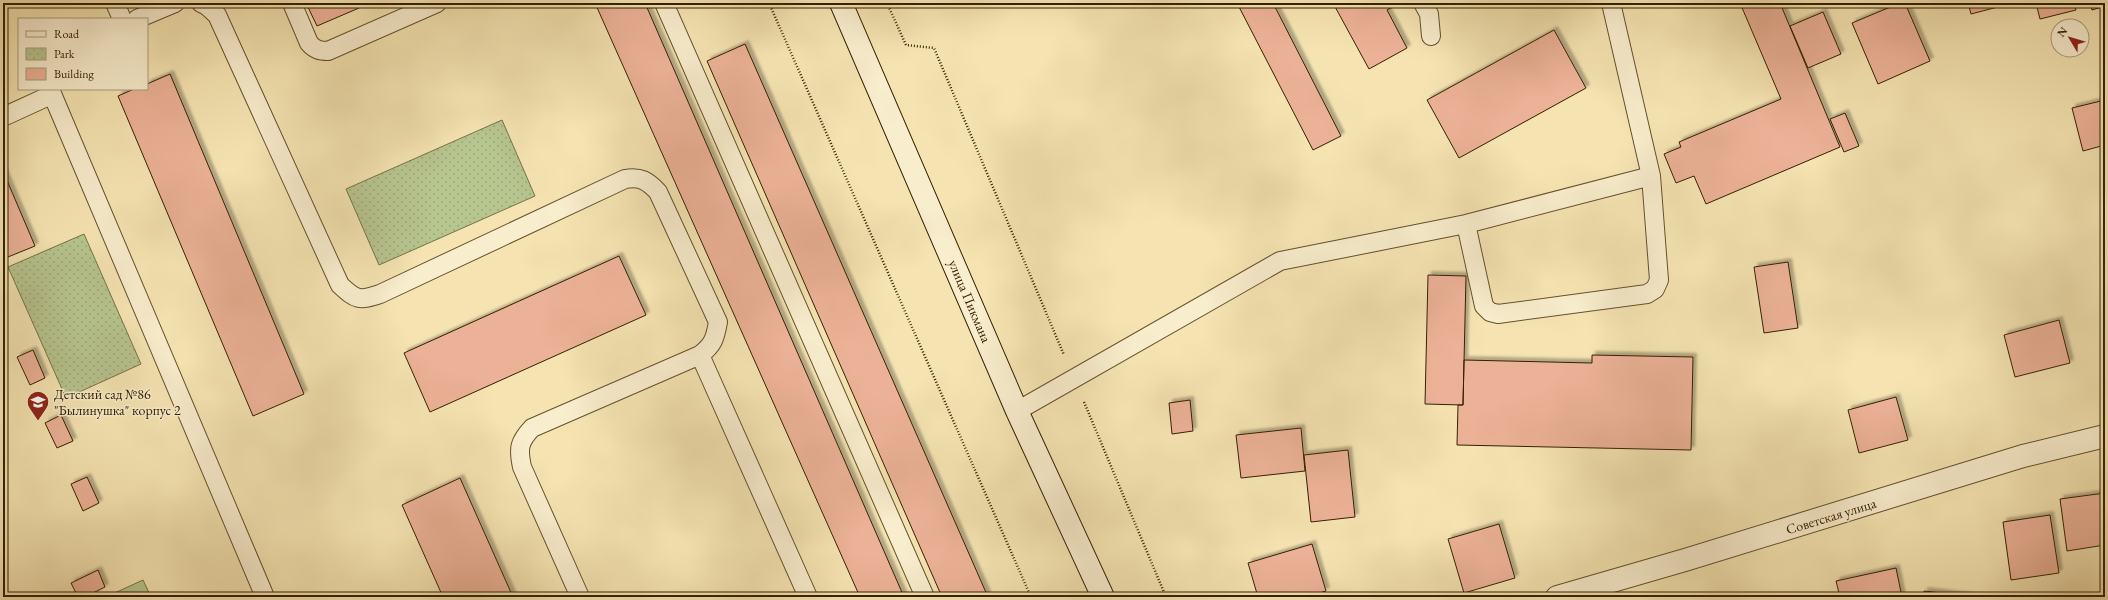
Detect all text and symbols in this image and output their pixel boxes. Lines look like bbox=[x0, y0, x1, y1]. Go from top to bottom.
legend bbox=[18, 18, 148, 90]
north arrow bbox=[2050, 18, 2090, 58]
text: N bbox=[2054, 24, 2070, 40]
text: Road bbox=[54, 26, 80, 42]
text: Park bbox=[54, 46, 75, 62]
text: Building bbox=[54, 66, 95, 82]
street label: улица Пикмана bbox=[944, 257, 996, 346]
place label: Детский сад №86 "Былинушка" корпус 2 bbox=[54, 385, 181, 419]
school or university icon: Детский сад №86 "Былинушка" корпус 2 bbox=[25, 389, 51, 422]
street label: Советская улица bbox=[1784, 494, 1879, 538]

